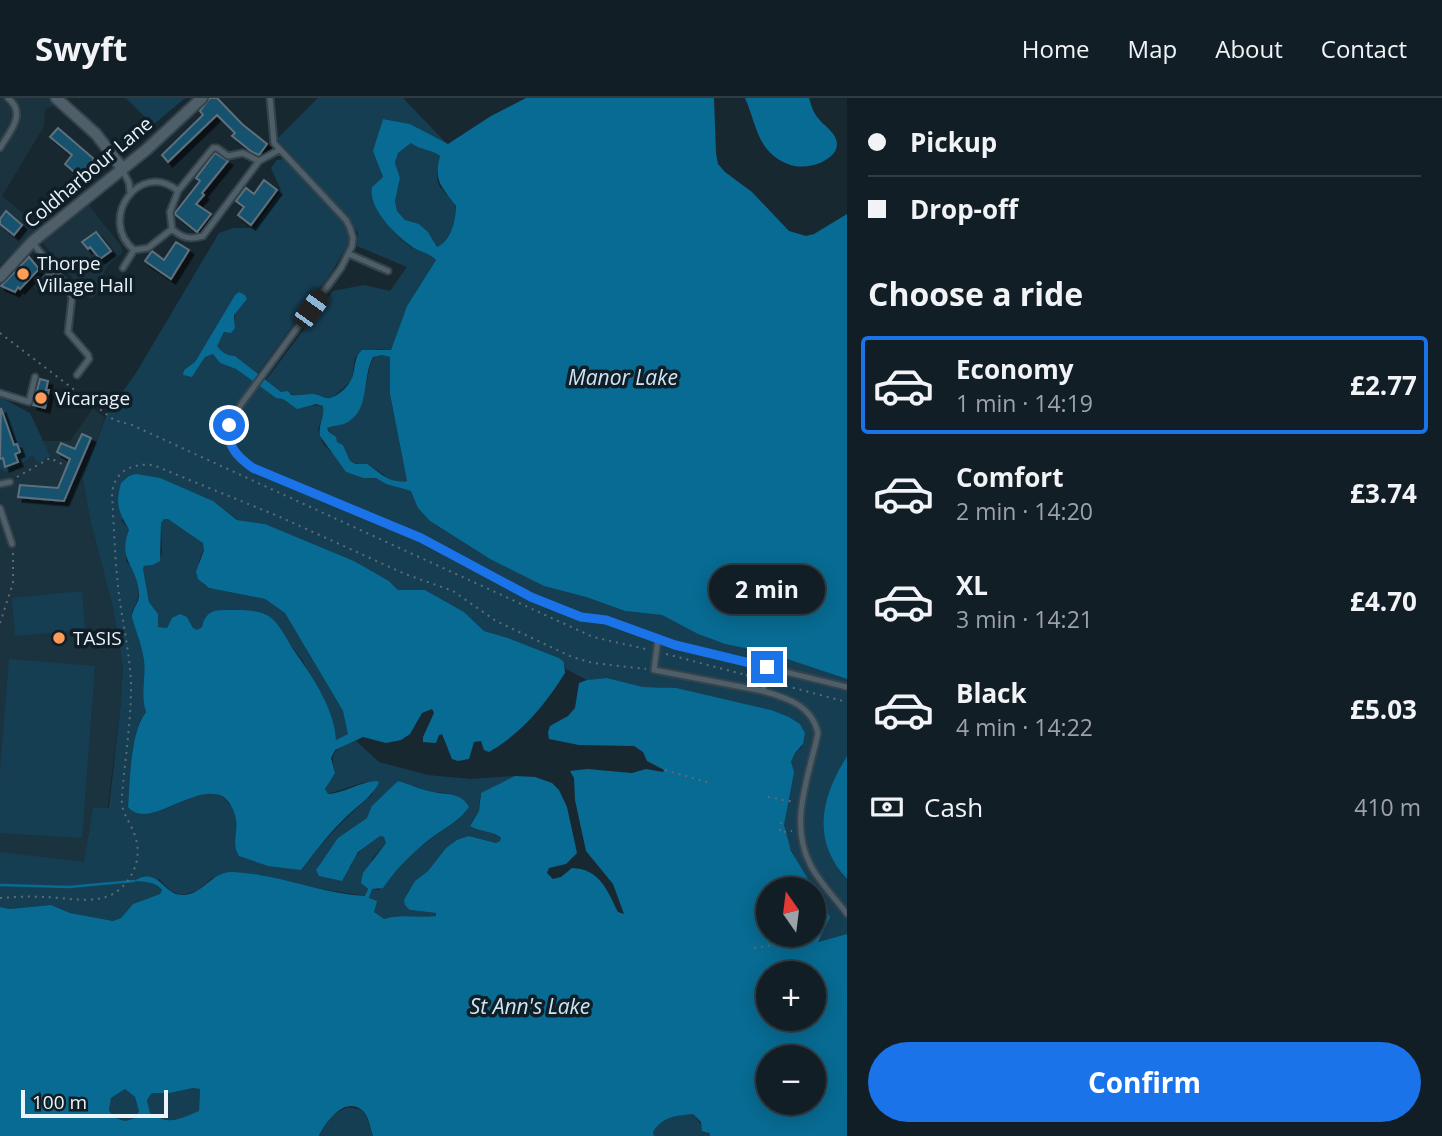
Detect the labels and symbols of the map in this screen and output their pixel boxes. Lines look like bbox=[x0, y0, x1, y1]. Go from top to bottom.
street label: Coldharbour Lane bbox=[18, 111, 158, 233]
place label: Thorpe Village Hall bbox=[37, 250, 133, 298]
marker: Thorpe Village Hall bbox=[15, 266, 31, 282]
car bbox=[291, 286, 332, 332]
water label: Manor Lake bbox=[568, 363, 678, 391]
place label: Vicarage bbox=[55, 385, 130, 411]
marker: Vicarage bbox=[33, 390, 49, 406]
route start bbox=[213, 409, 245, 441]
callout: 2 min bbox=[709, 566, 825, 614]
place label: TASIS bbox=[73, 625, 122, 651]
marker: TASIS bbox=[51, 630, 67, 646]
route end bbox=[751, 651, 783, 683]
north arrow bbox=[756, 877, 826, 947]
water label: St Ann's Lake bbox=[470, 992, 590, 1020]
scale bar bbox=[21, 1087, 168, 1119]

